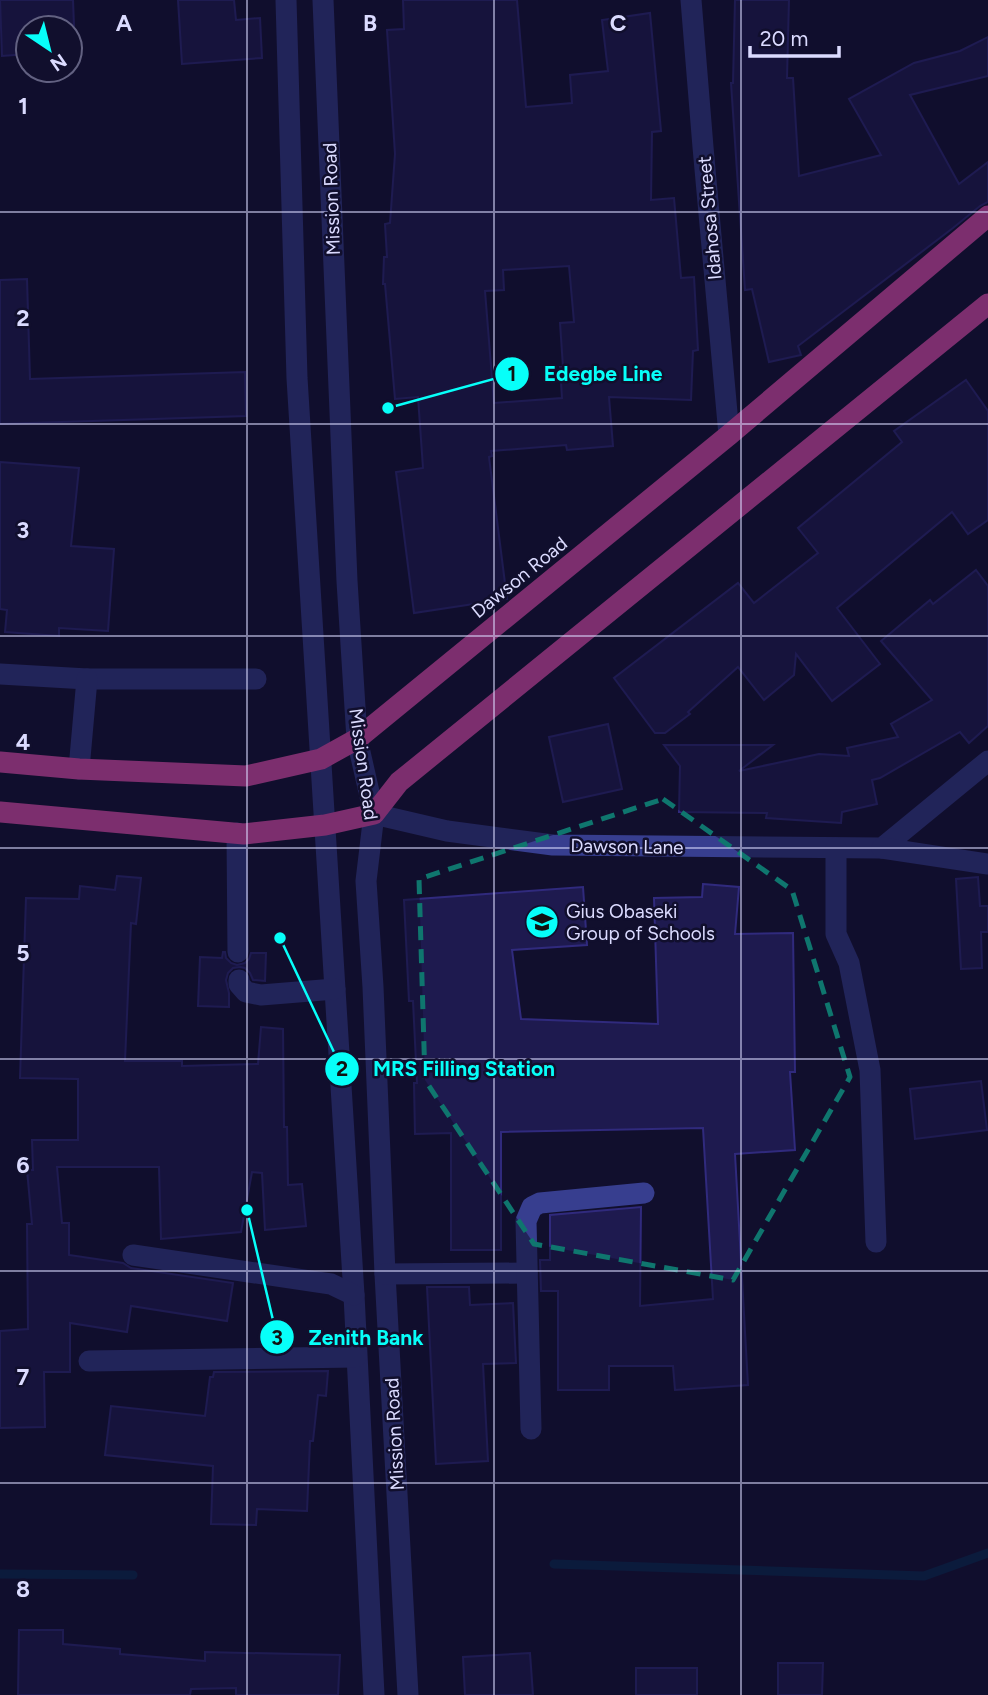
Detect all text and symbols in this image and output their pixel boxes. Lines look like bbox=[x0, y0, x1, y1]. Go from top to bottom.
text: A bbox=[116, 9, 133, 37]
text: B bbox=[363, 9, 377, 37]
text: C bbox=[610, 9, 627, 37]
north arrow bbox=[14, 14, 84, 84]
scale bar bbox=[750, 14, 839, 58]
text: 20 m bbox=[760, 26, 808, 51]
text: N bbox=[46, 49, 71, 76]
text: 1 bbox=[18, 92, 28, 120]
street label: Mission Road bbox=[318, 142, 345, 256]
street label: Idahosa Street bbox=[693, 155, 726, 281]
text: 2 bbox=[16, 304, 30, 332]
callout: Edegbe Line bbox=[495, 353, 676, 395]
text: 1 bbox=[508, 361, 516, 386]
text: Edegbe Line bbox=[544, 361, 663, 386]
text: 3 bbox=[17, 516, 29, 544]
street label: Dawson Road bbox=[467, 532, 572, 623]
street label: Mission Road bbox=[344, 707, 383, 821]
text: 4 bbox=[16, 728, 30, 756]
street label: Dawson Lane bbox=[570, 834, 684, 859]
place label: Gius Obaseki Group of Schools bbox=[566, 900, 715, 945]
school or university icon: Gius Obaseki Group of Schools bbox=[523, 903, 561, 941]
text: 5 bbox=[16, 939, 30, 967]
callout: MRS Filling Station bbox=[324, 1048, 569, 1090]
text: 2 bbox=[336, 1056, 348, 1081]
text: MRS Filling Station bbox=[373, 1056, 555, 1081]
text: 6 bbox=[16, 1151, 30, 1179]
callout: Zenith Bank bbox=[260, 1316, 438, 1358]
text: 3 bbox=[271, 1325, 283, 1350]
text: Zenith Bank bbox=[308, 1325, 424, 1350]
text: 7 bbox=[17, 1363, 30, 1391]
street label: Mission Road bbox=[380, 1377, 409, 1491]
text: 8 bbox=[16, 1575, 30, 1603]

